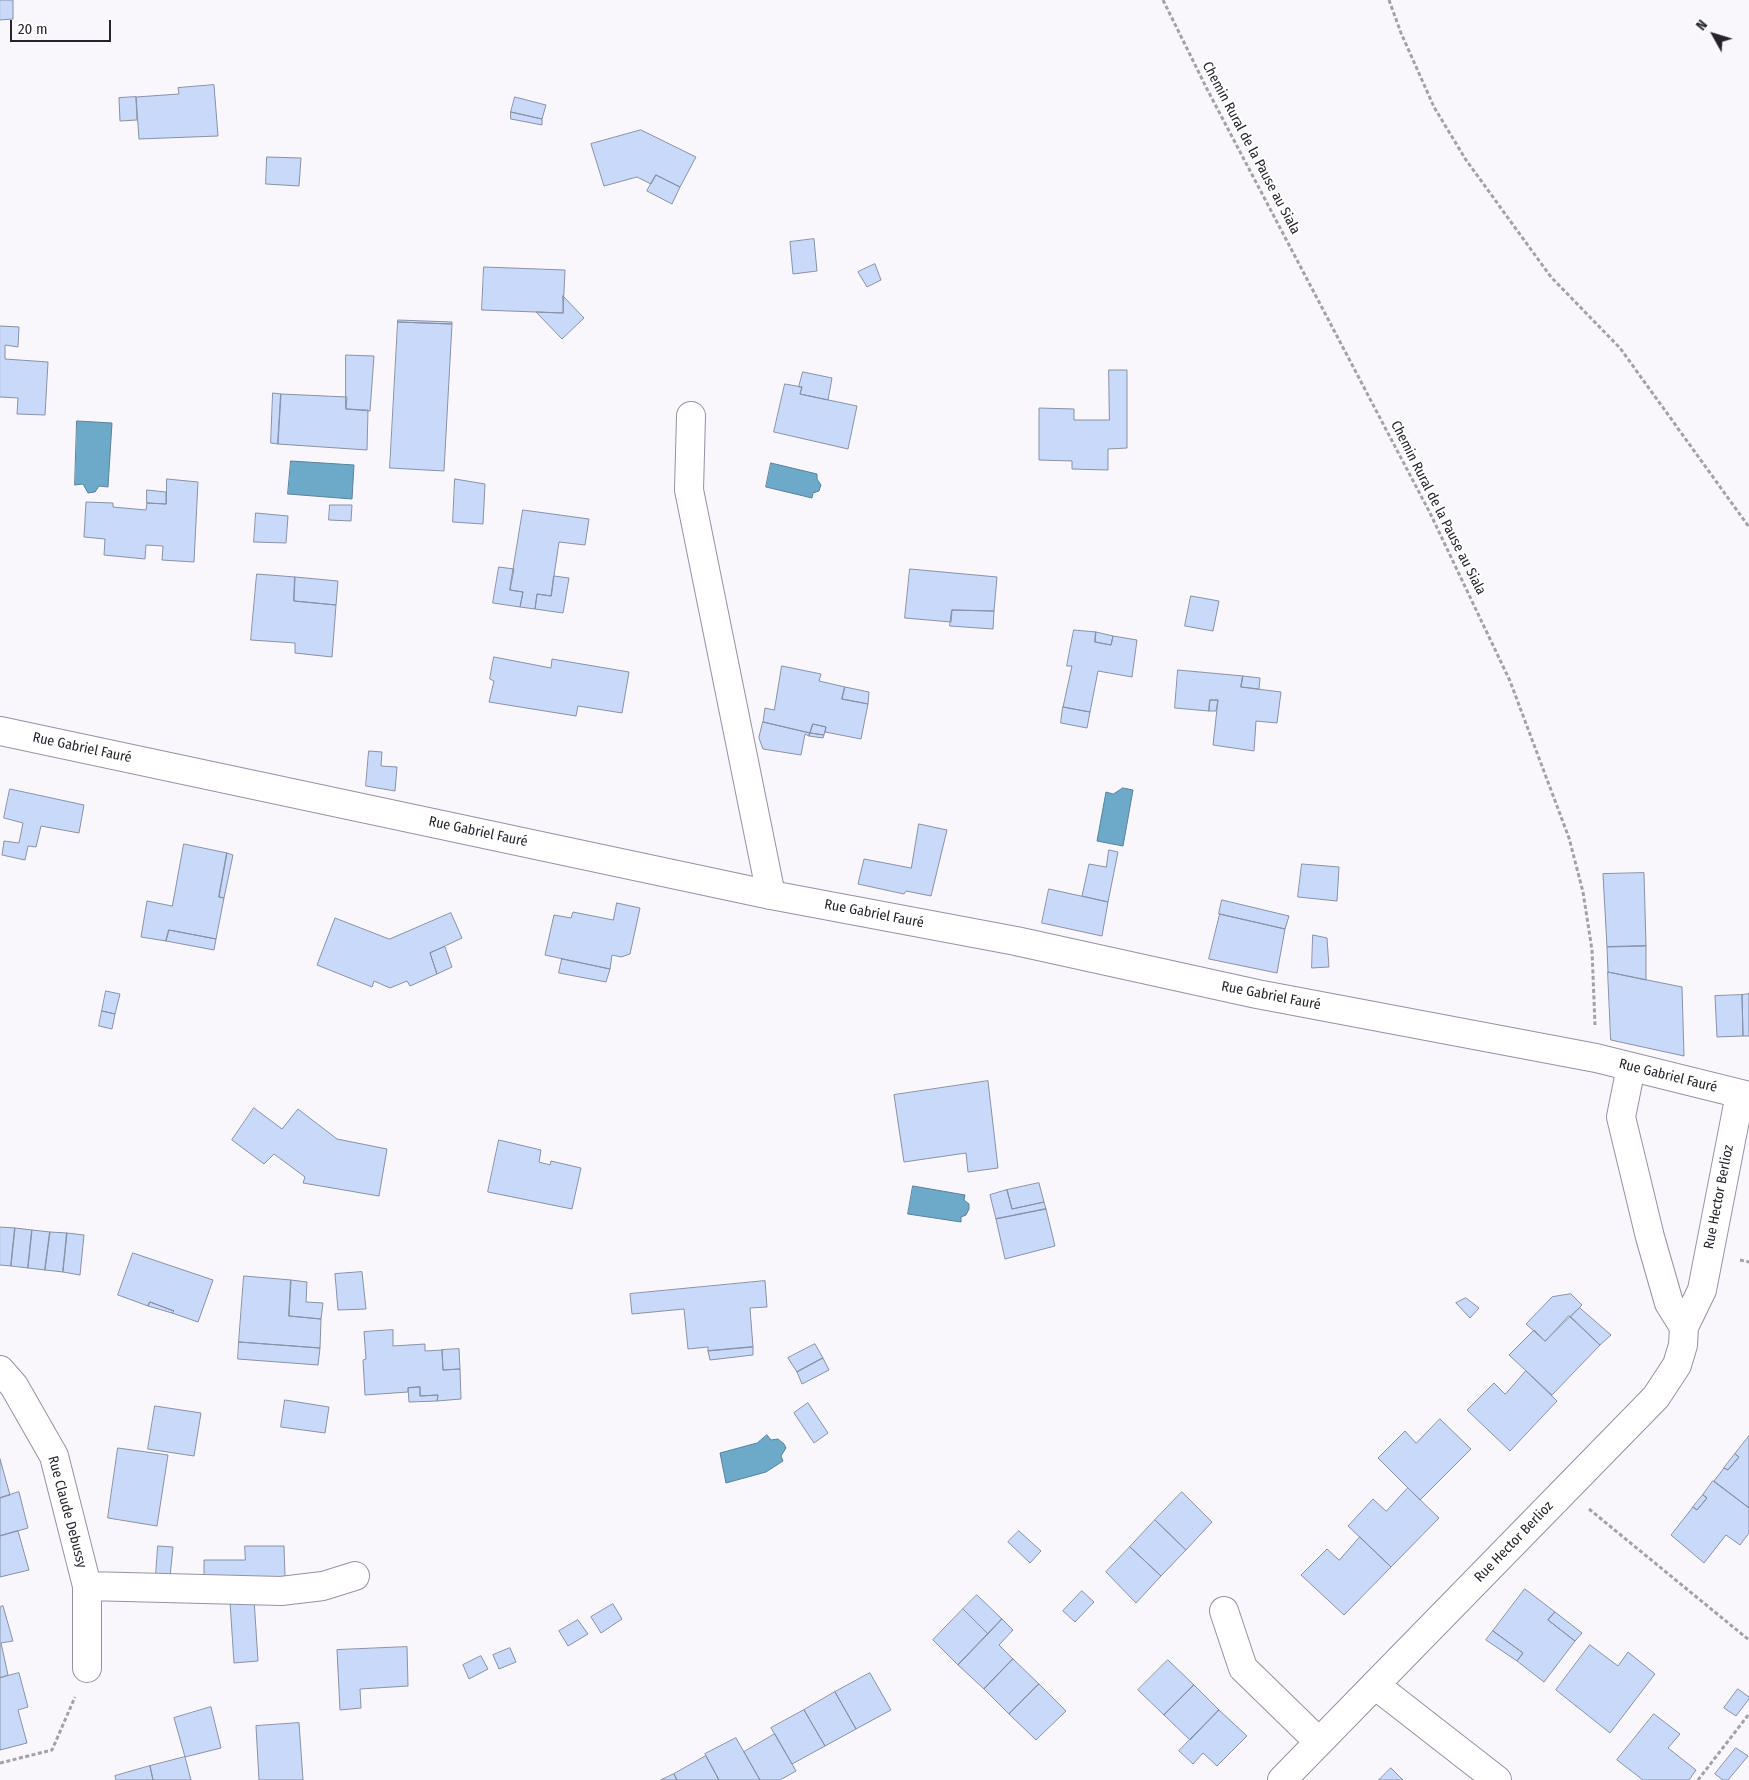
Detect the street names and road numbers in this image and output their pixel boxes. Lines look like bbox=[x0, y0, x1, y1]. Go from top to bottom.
street label: Chemin Rural de la Pause au Siala bbox=[1198, 59, 1304, 237]
street label: Chemin Rural de la Pause au Siala bbox=[1387, 418, 1489, 598]
street label: Rue Gabriel Fauré bbox=[31, 729, 133, 767]
street label: Rue Gabriel Fauré bbox=[427, 813, 529, 851]
street label: Rue Gabriel Fauré bbox=[823, 896, 925, 932]
street label: Rue Gabriel Fauré bbox=[1220, 978, 1322, 1014]
street label: Rue Gabriel Fauré bbox=[1617, 1056, 1719, 1096]
street label: Rue Hector Berlioz bbox=[1701, 1143, 1737, 1251]
street label: Rue Claude Debussy bbox=[44, 1454, 90, 1570]
street label: Rue Hector Berlioz bbox=[1471, 1498, 1557, 1586]

